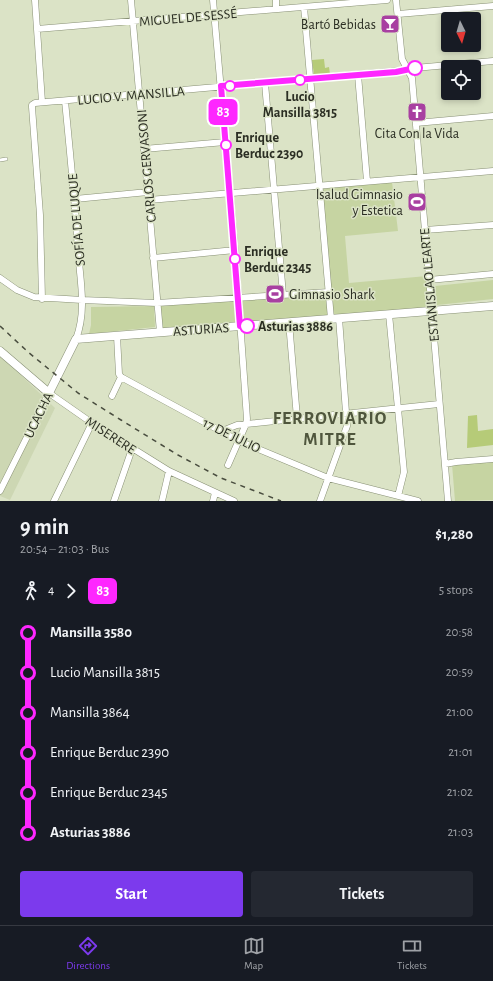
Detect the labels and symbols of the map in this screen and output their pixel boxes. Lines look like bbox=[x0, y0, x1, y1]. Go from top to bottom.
street label: MIGUEL DE SESSÉ bbox=[138, 4, 238, 29]
north arrow bbox=[441, 12, 481, 52]
bar icon: Bartó Bebidas bbox=[379, 13, 401, 35]
place label: Bartó Bebidas bbox=[301, 18, 376, 32]
unlabelled marker bbox=[407, 60, 423, 76]
marker: Lucio Mansilla 3815 bbox=[294, 74, 306, 86]
unlabelled marker bbox=[224, 80, 236, 92]
street label: LUCIO V. MANSILLA bbox=[77, 84, 185, 108]
place label: Lucio Mansilla 3815 bbox=[263, 90, 337, 120]
line badge: 83 bbox=[205, 99, 241, 125]
church icon: Cita Con la Vida bbox=[406, 101, 428, 123]
street label: CARLOS GERVASONI bbox=[135, 109, 159, 223]
place label: Cita Con la Vida bbox=[375, 127, 460, 141]
place label: Enrique Berduc 2390 bbox=[235, 131, 303, 161]
marker: Enrique Berduc 2390 bbox=[220, 139, 232, 151]
street label: SOFÍA DE LUQUE bbox=[63, 173, 88, 267]
place label: Isalud Gimnasio y Estetica bbox=[316, 188, 404, 218]
sports icon: Isalud Gimnasio y Estetica bbox=[406, 191, 428, 213]
street label: ESTANISLAO LEARTE bbox=[418, 227, 442, 342]
place label: Enrique Berduc 2345 bbox=[244, 245, 311, 275]
marker: Enrique Berduc 2345 bbox=[229, 253, 241, 265]
sports icon: Gimnasio Shark bbox=[264, 283, 286, 305]
place label: Gimnasio Shark bbox=[289, 288, 375, 302]
marker: Asturias 3886 bbox=[239, 318, 255, 334]
place label: Asturias 3886 bbox=[258, 320, 333, 334]
street label: ASTURIAS bbox=[172, 321, 230, 339]
street label: UCACHA bbox=[22, 390, 56, 440]
district label: FERROVIARIO MITRE bbox=[273, 410, 387, 449]
street label: MISERERE bbox=[83, 414, 138, 457]
street label: 17 DE JULIO bbox=[200, 416, 263, 456]

